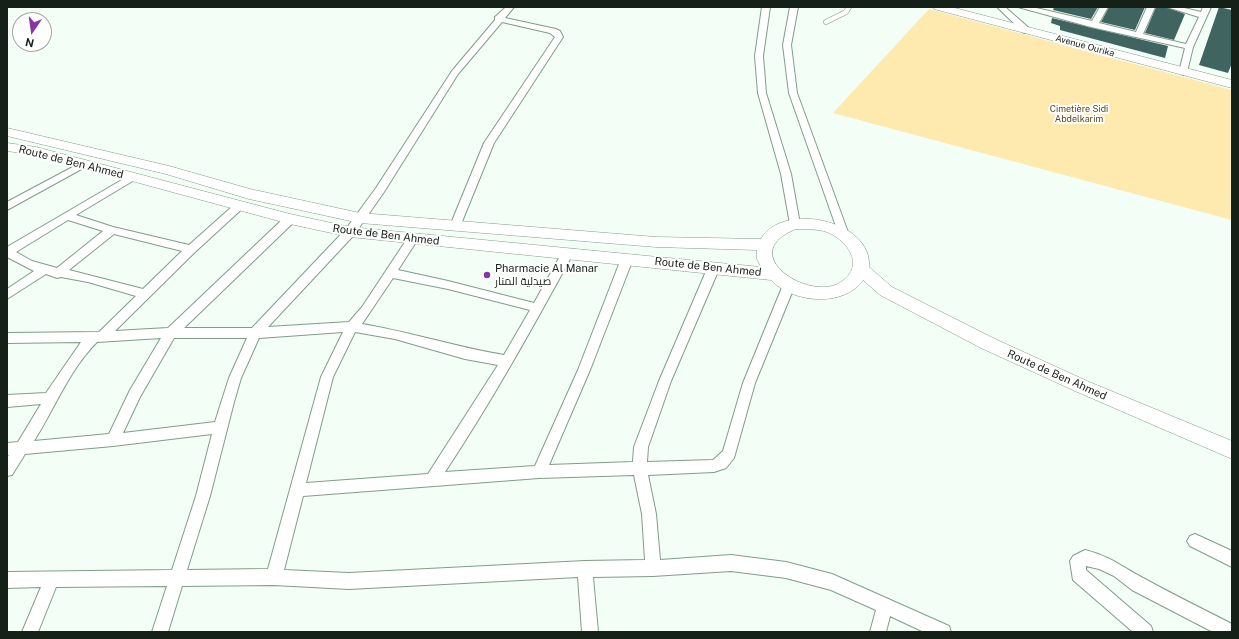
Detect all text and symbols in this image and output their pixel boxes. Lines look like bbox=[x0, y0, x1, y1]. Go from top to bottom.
north arrow bbox=[12, 12, 52, 52]
street label: Avenue Ourika bbox=[1054, 33, 1116, 59]
text: N bbox=[24, 36, 35, 50]
park label: Cimetière Sidi Abdelkarim bbox=[1050, 104, 1108, 125]
street label: Route de Ben Ahmed bbox=[17, 143, 125, 181]
street label: Route de Ben Ahmed bbox=[332, 222, 440, 248]
street label: Route de Ben Ahmed bbox=[654, 255, 762, 279]
place label: Pharmacie Al Manar صيدلية المنار bbox=[495, 262, 598, 288]
marker: Pharmacie Al Manar صيدلية المنار bbox=[482, 270, 492, 280]
street label: Route de Ben Ahmed bbox=[1005, 347, 1109, 403]

